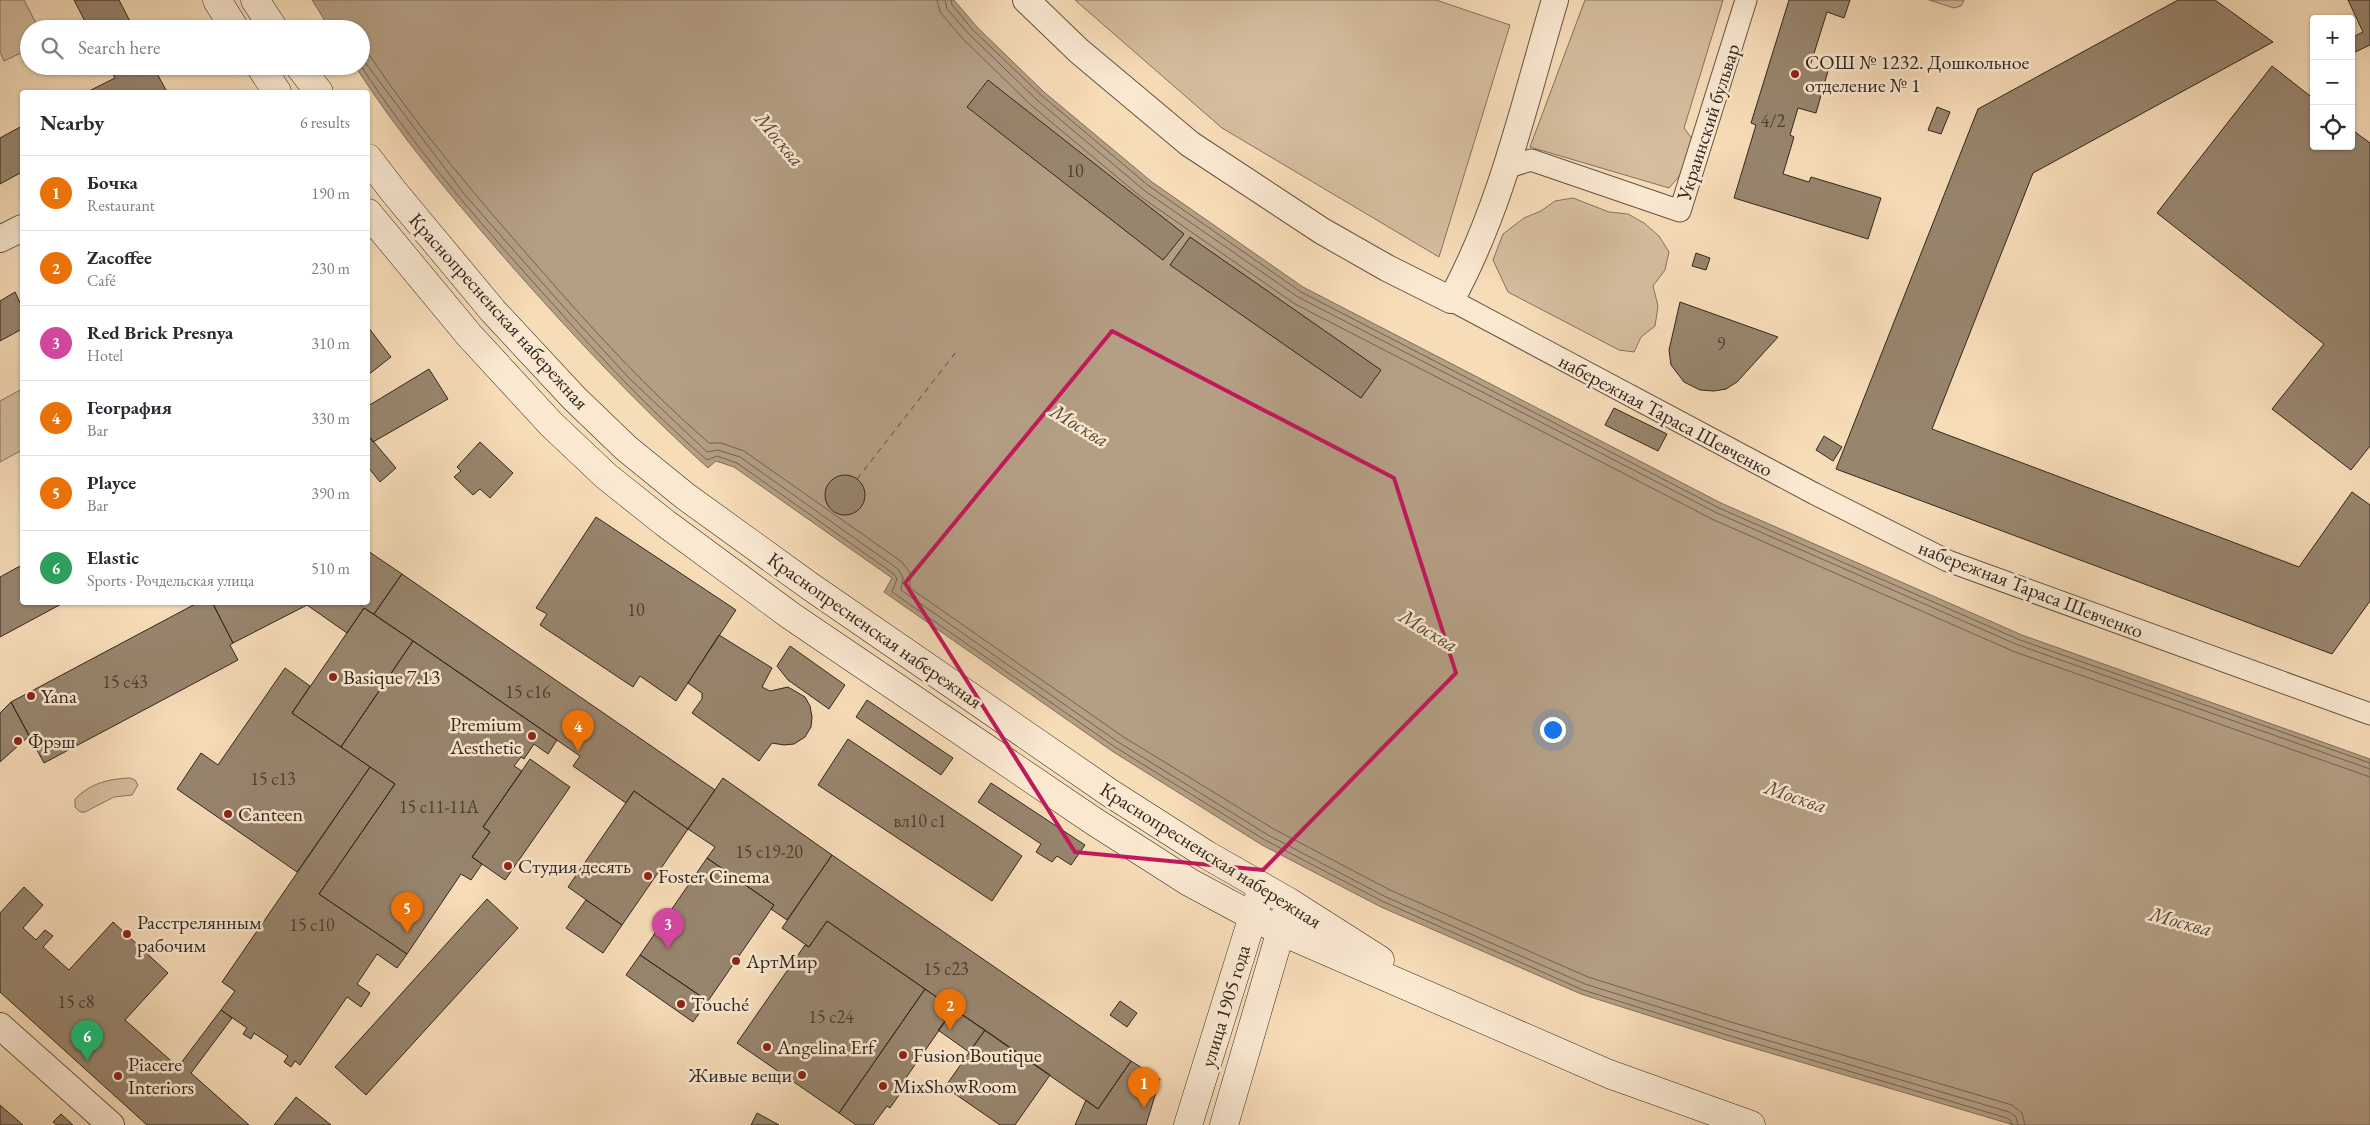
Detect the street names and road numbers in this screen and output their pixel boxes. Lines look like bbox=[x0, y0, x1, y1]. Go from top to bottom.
street label: Украинский бульвар bbox=[1670, 40, 1746, 205]
street label: Краснопресненская набережная bbox=[404, 207, 595, 415]
street label: набережная Тараса Шевченко bbox=[1555, 347, 1778, 483]
street label: набережная Тараса Шевченко bbox=[1915, 534, 2147, 644]
street label: Краснопресненская набережная bbox=[762, 546, 988, 714]
street label: Краснопресненская набережная bbox=[1095, 776, 1327, 934]
street label: улица 1905 года bbox=[1194, 942, 1256, 1070]

